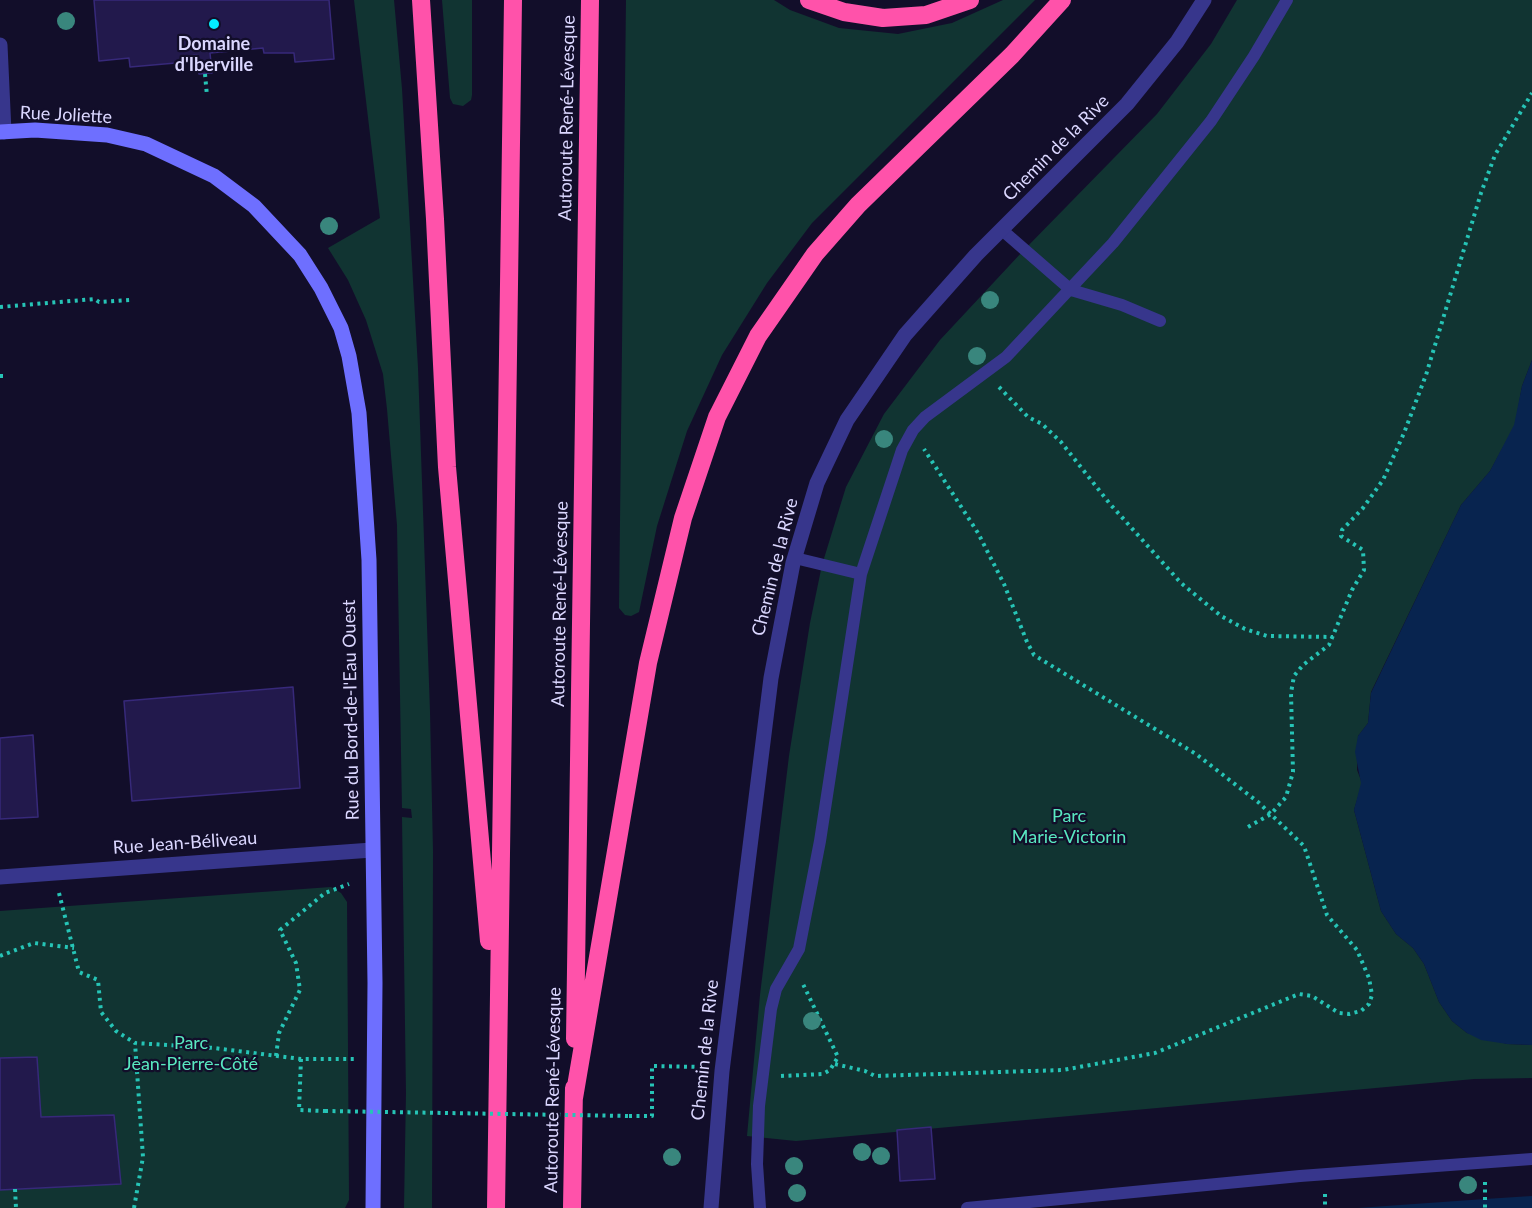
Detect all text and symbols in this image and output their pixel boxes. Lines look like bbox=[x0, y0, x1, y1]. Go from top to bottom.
street label: Autoroute René-Lévesque bbox=[554, 15, 580, 221]
marker: Domaine d'Iberville bbox=[207, 17, 221, 31]
place label: Domaine d'Iberville bbox=[175, 33, 253, 76]
street label: Chemin de la Rive bbox=[998, 90, 1114, 206]
street label: Rue Joliette bbox=[19, 102, 113, 128]
street label: Chemin de la Rive bbox=[747, 496, 803, 638]
street label: Autoroute René-Lévesque bbox=[547, 501, 573, 707]
street label: Rue du Bord-de-l'Eau Ouest bbox=[338, 600, 364, 820]
park label: Parc Marie-Victorin bbox=[1012, 805, 1126, 848]
street label: Rue Jean-Béliveau bbox=[112, 827, 258, 859]
street label: Chemin de la Rive bbox=[687, 979, 723, 1121]
street label: Autoroute René-Lévesque bbox=[540, 987, 566, 1193]
park label: Parc Jean-Pierre-Côté bbox=[124, 1032, 258, 1074]

